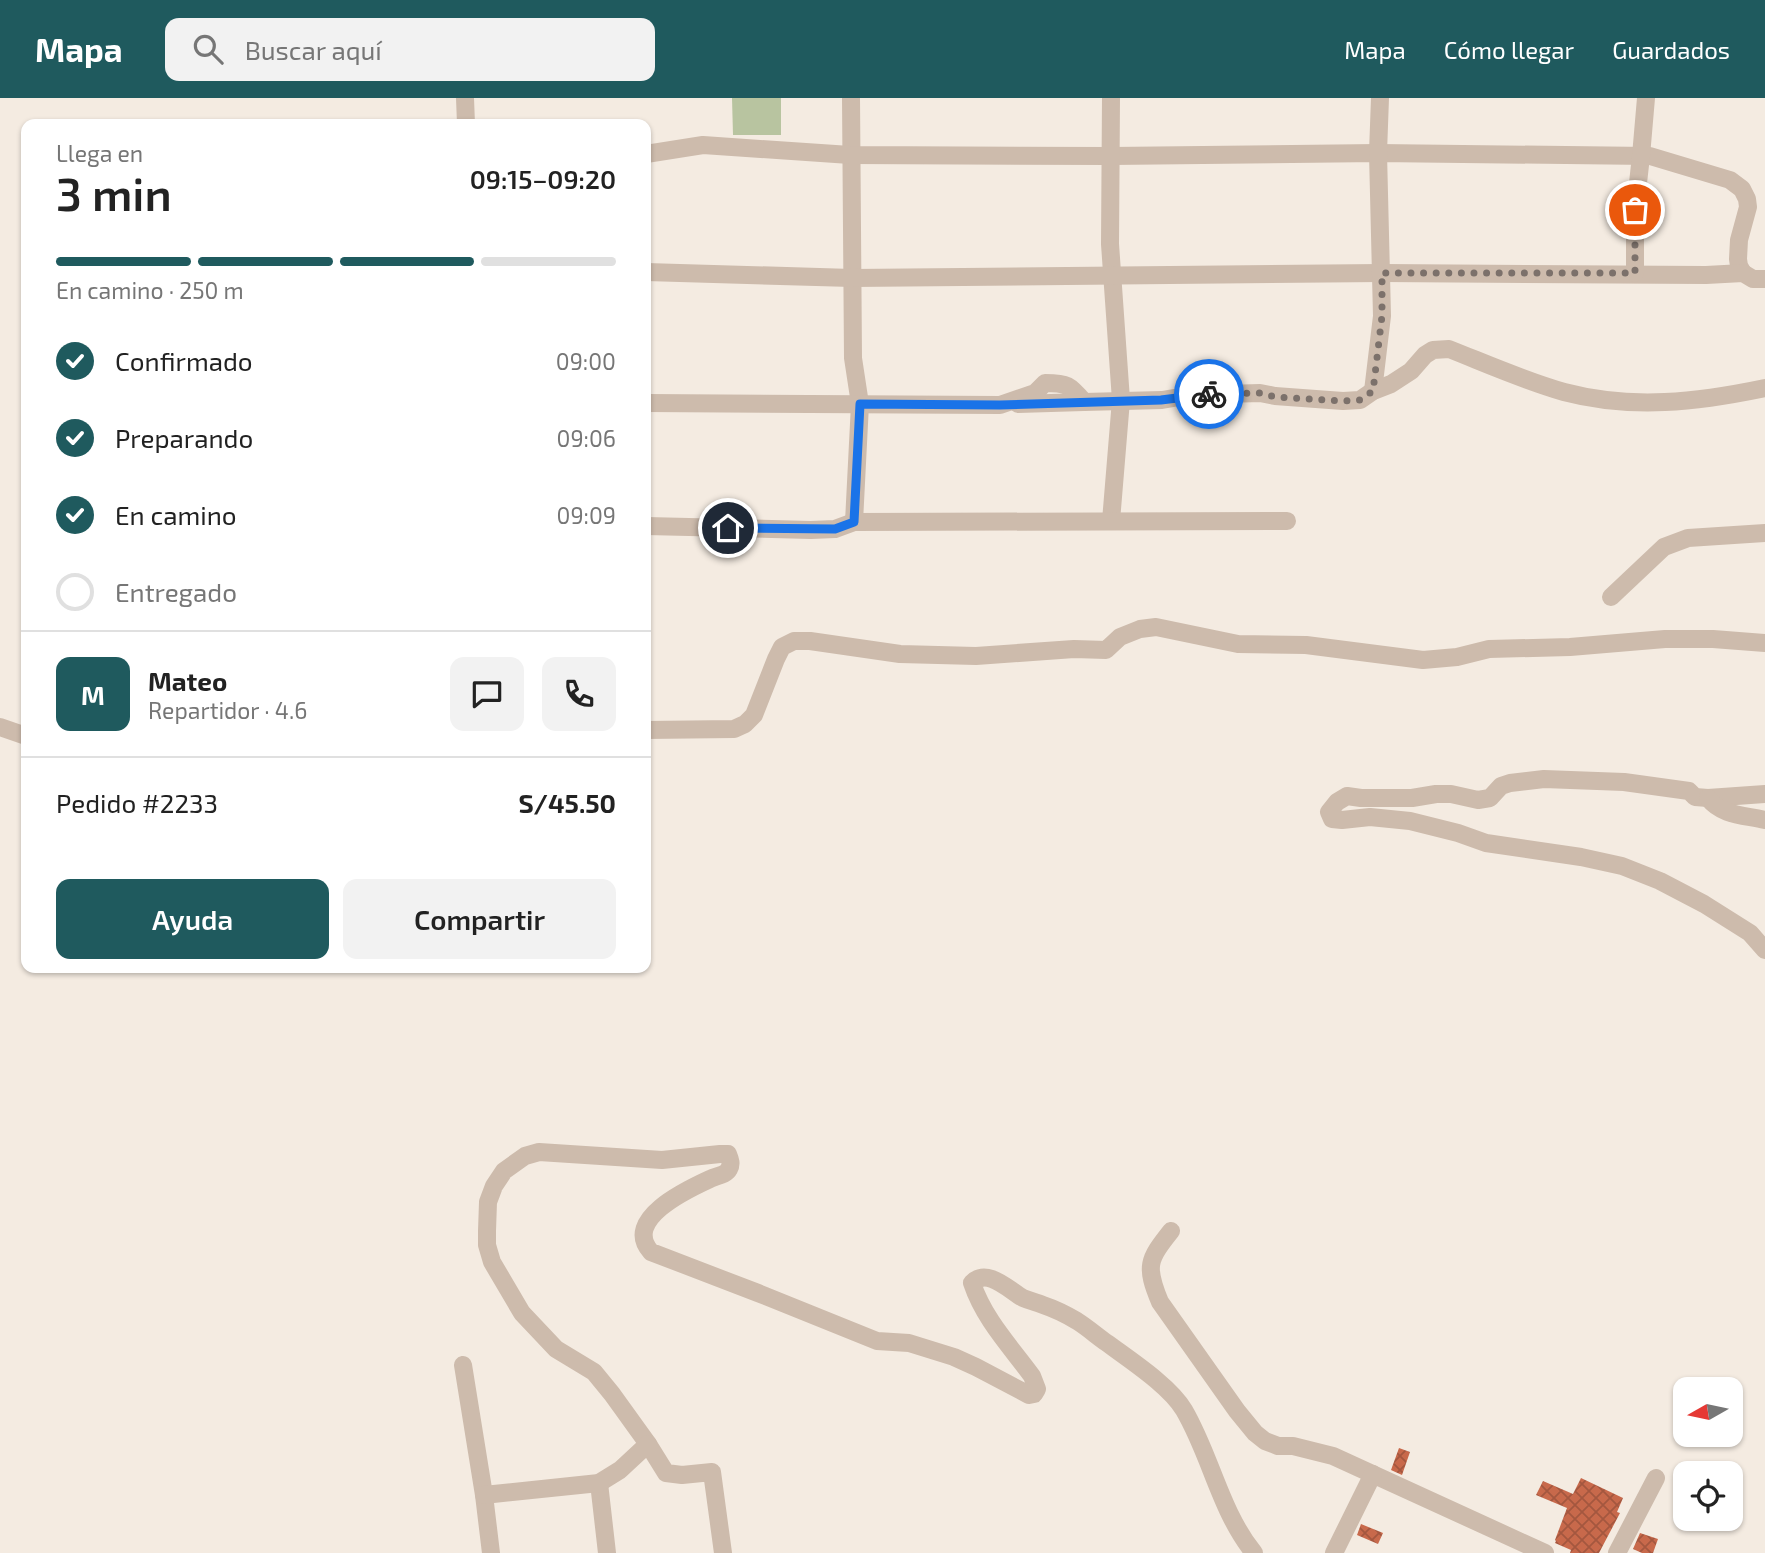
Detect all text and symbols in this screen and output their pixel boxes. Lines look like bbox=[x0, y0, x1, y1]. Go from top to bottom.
search box bbox=[165, 18, 655, 81]
text: Mapa bbox=[35, 29, 123, 69]
icon: search bbox=[189, 30, 227, 68]
text: Buscar aquí bbox=[245, 34, 382, 65]
text: Mapa bbox=[1344, 35, 1406, 64]
text: Cómo llegar bbox=[1444, 35, 1574, 64]
text: Guardados bbox=[1612, 35, 1730, 64]
text: Llega en bbox=[56, 139, 143, 167]
text: 09:15–09:20 bbox=[470, 163, 616, 194]
text: 3 min bbox=[56, 165, 172, 220]
pin bbox=[1605, 180, 1665, 240]
icon: bag bbox=[1616, 191, 1654, 229]
text: En camino · 250 m bbox=[56, 276, 244, 304]
icon: check bbox=[56, 342, 94, 380]
text: Confirmado bbox=[115, 345, 253, 376]
text: 09:00 bbox=[556, 347, 616, 375]
courier bbox=[1174, 359, 1244, 429]
icon: bike bbox=[1190, 375, 1228, 413]
icon: check bbox=[56, 419, 94, 457]
text: Preparando bbox=[115, 422, 253, 453]
text: 09:06 bbox=[557, 424, 616, 452]
icon: check bbox=[56, 496, 94, 534]
pin bbox=[698, 498, 758, 558]
text: En camino bbox=[115, 499, 237, 530]
text: 09:09 bbox=[557, 501, 616, 529]
icon: home bbox=[709, 509, 747, 547]
text: Entregado bbox=[115, 576, 237, 607]
button: chat bbox=[450, 657, 524, 731]
button: phone bbox=[542, 657, 616, 731]
text: Mateo bbox=[148, 665, 227, 696]
text: M bbox=[81, 679, 105, 710]
text: Repartidor · 4.6 bbox=[148, 696, 307, 724]
text: Pedido #2233 bbox=[56, 787, 218, 818]
text: S/45.50 bbox=[519, 787, 616, 818]
button: Ayuda bbox=[56, 879, 329, 959]
button: Compartir bbox=[343, 879, 616, 959]
north arrow bbox=[1673, 1377, 1743, 1447]
map controls bbox=[1673, 1377, 1743, 1531]
button: locate bbox=[1673, 1461, 1743, 1531]

